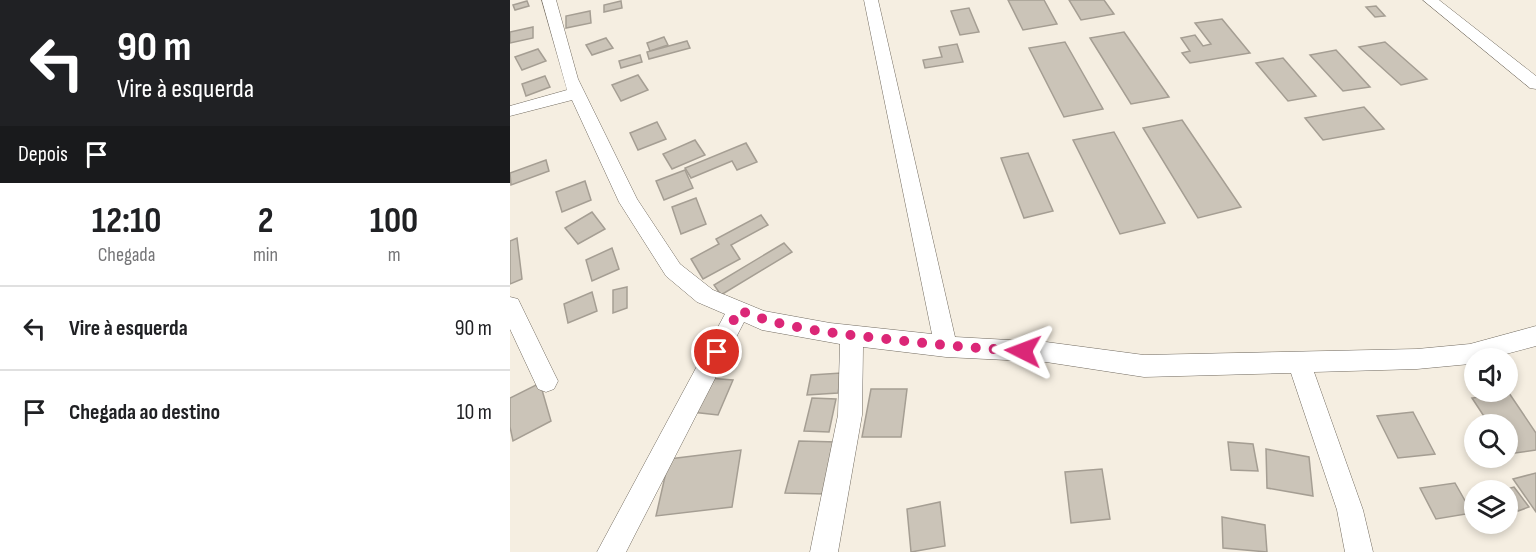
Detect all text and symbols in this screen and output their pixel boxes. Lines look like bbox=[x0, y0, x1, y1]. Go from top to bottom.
text: 90 m bbox=[117, 22, 191, 73]
icon: left bbox=[18, 24, 96, 102]
text: Vire à esquerda bbox=[117, 73, 254, 105]
icon: arrive bbox=[80, 138, 113, 171]
text: Depois bbox=[18, 141, 68, 168]
text: 12:10 bbox=[92, 200, 161, 243]
text: 2 bbox=[258, 200, 273, 243]
text: 100 bbox=[370, 200, 418, 243]
text: Chegada bbox=[98, 243, 155, 267]
text: min bbox=[253, 243, 278, 267]
text: m bbox=[388, 243, 400, 267]
icon: left bbox=[18, 312, 51, 345]
text: Vire à esquerda bbox=[69, 315, 188, 342]
text: 90 m bbox=[455, 315, 492, 342]
position arrow bbox=[991, 319, 1055, 383]
pin bbox=[691, 326, 742, 377]
icon: arrive bbox=[700, 335, 733, 368]
map controls bbox=[1464, 348, 1518, 534]
button: sound bbox=[1464, 348, 1518, 402]
icon: arrive bbox=[18, 396, 51, 429]
text: Chegada ao destino bbox=[69, 399, 220, 426]
text: 10 m bbox=[457, 399, 492, 426]
button: search bbox=[1464, 414, 1518, 468]
button: layers bbox=[1464, 480, 1518, 534]

